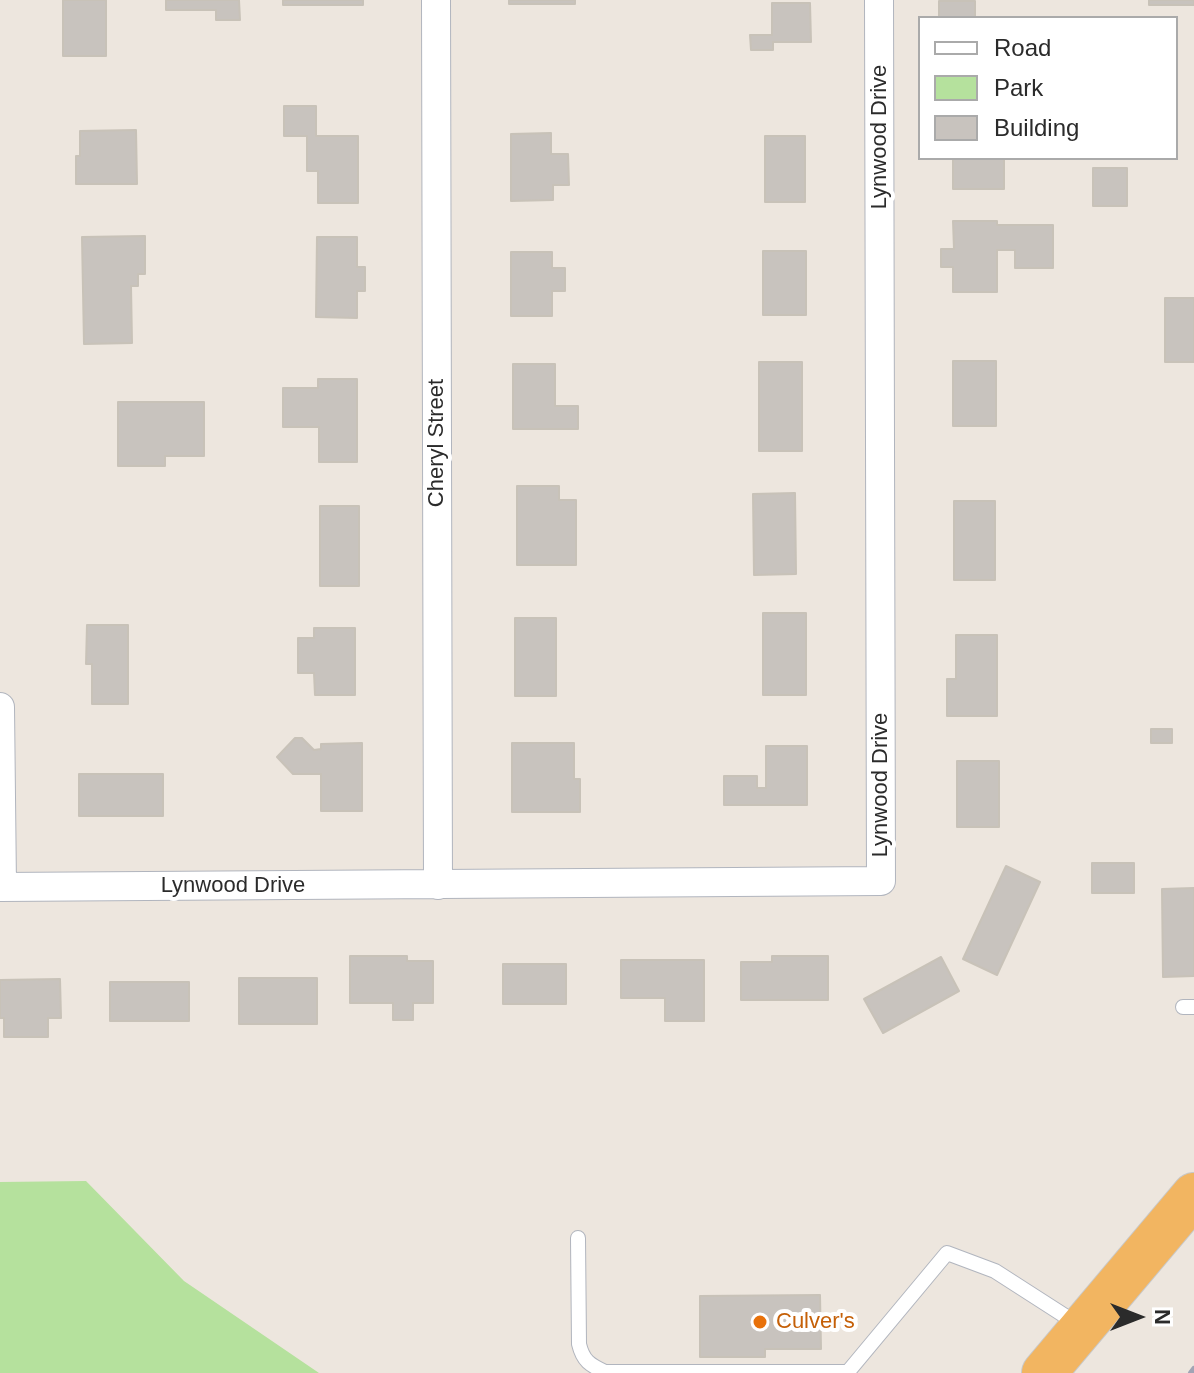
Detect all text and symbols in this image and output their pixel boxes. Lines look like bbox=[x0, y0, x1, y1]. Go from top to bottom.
legend bbox=[918, 16, 1178, 160]
text: Road bbox=[994, 34, 1051, 61]
street label: Lynwood Drive bbox=[867, 65, 893, 209]
text: Park bbox=[994, 74, 1043, 101]
text: Building bbox=[994, 114, 1079, 141]
street label: Cheryl Street bbox=[424, 379, 450, 507]
street label: Lynwood Drive bbox=[868, 713, 894, 857]
street label: Lynwood Drive bbox=[161, 873, 305, 899]
north arrow bbox=[1098, 1277, 1178, 1357]
place label: Culver's bbox=[776, 1309, 855, 1335]
text: N bbox=[1150, 1309, 1175, 1325]
marker: Culver's bbox=[751, 1313, 769, 1331]

